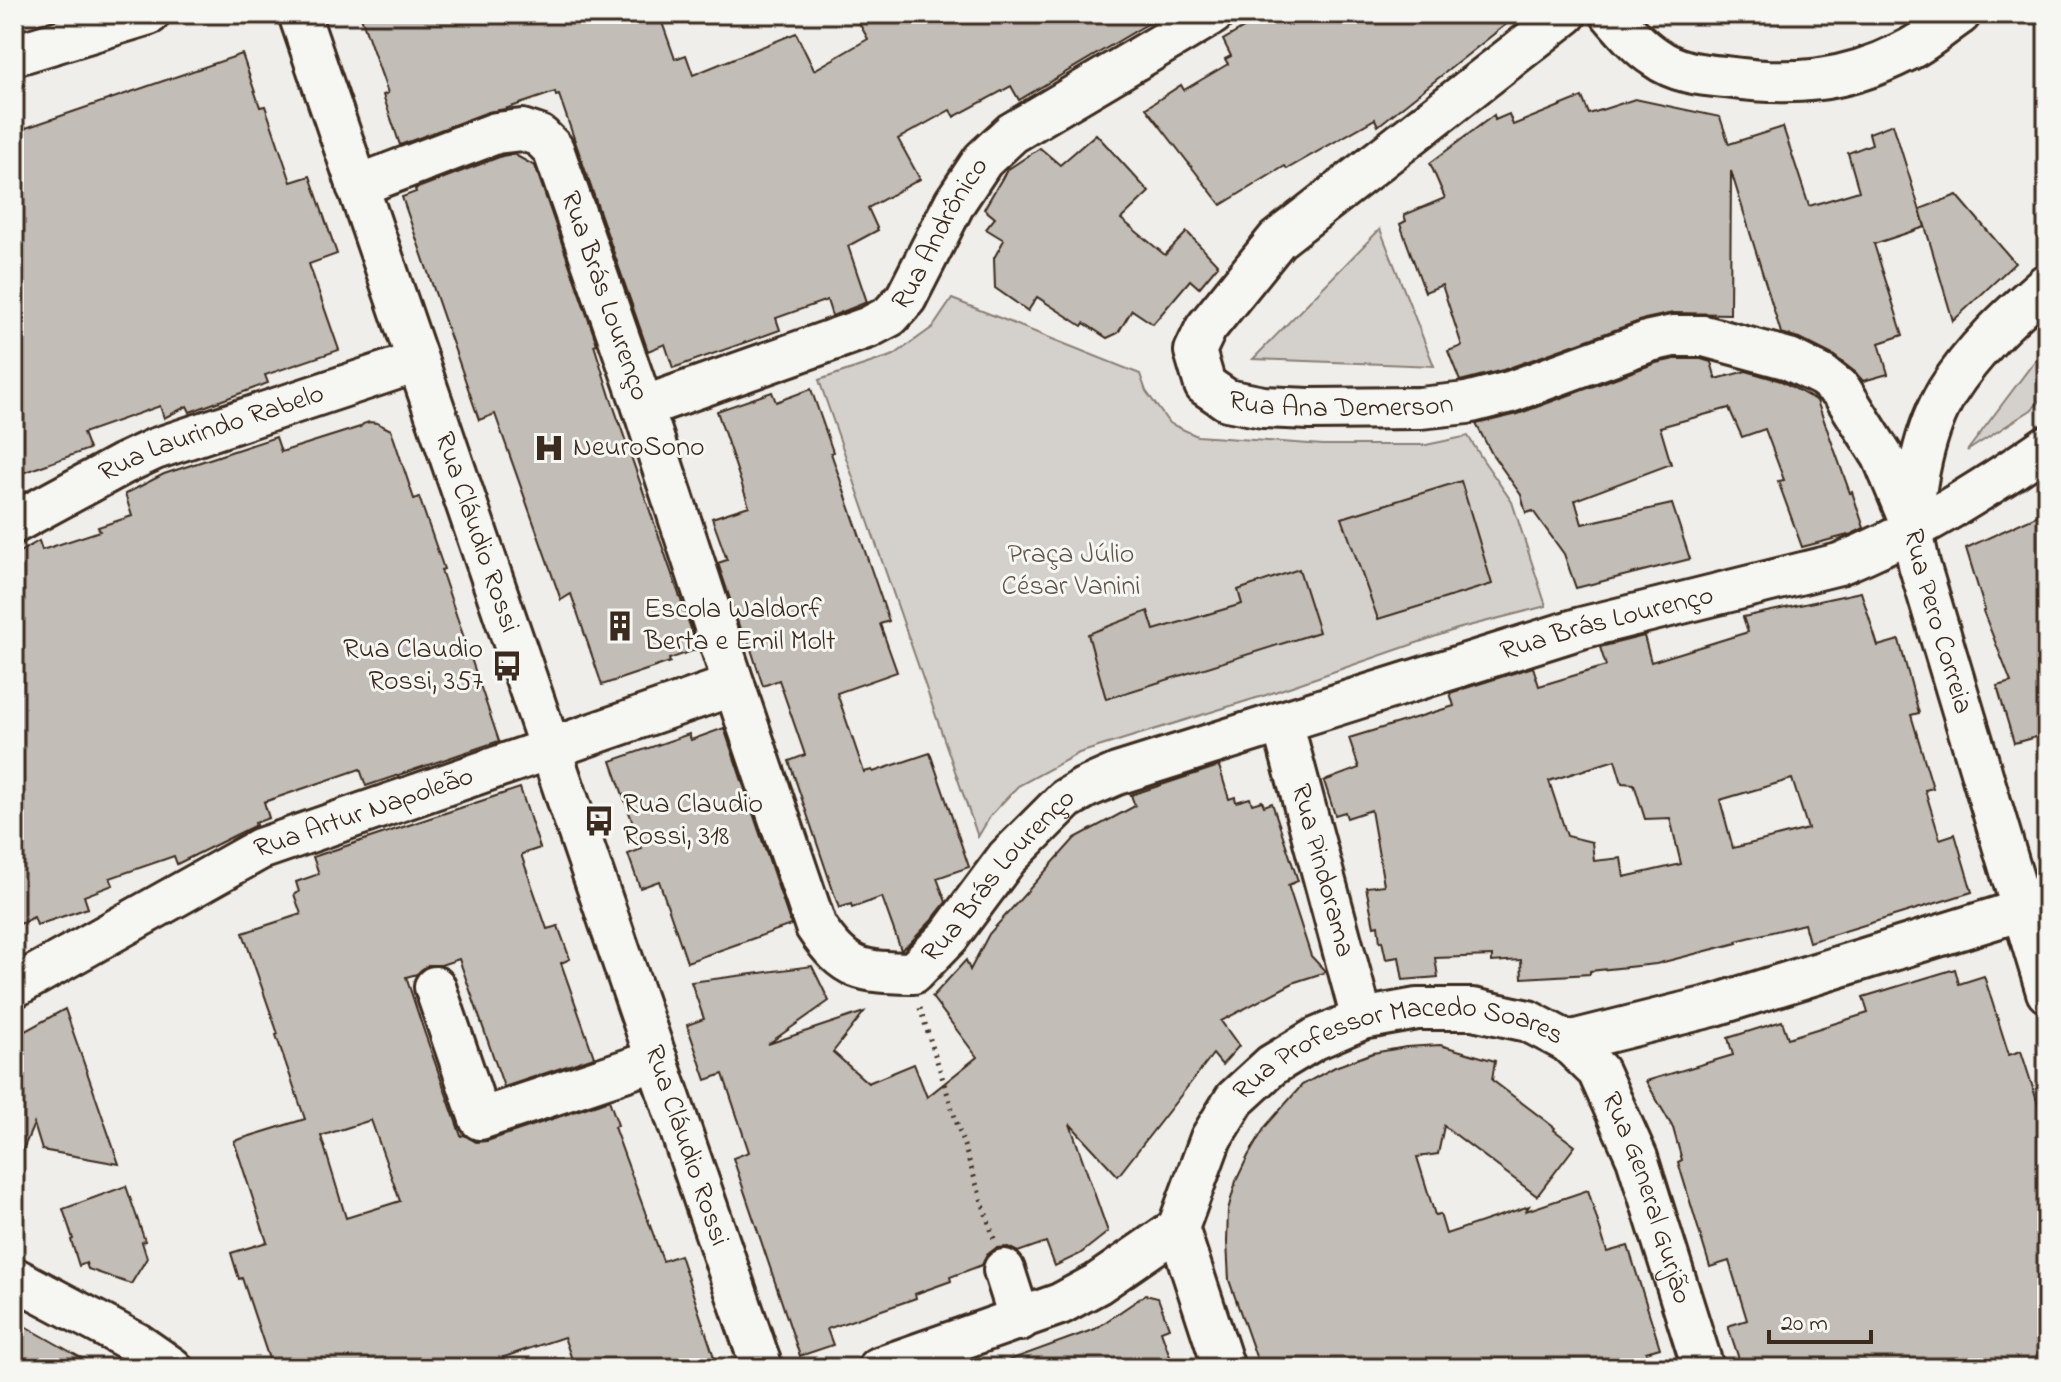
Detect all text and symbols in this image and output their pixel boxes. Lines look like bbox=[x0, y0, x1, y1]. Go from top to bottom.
street label: Rua Andrônico bbox=[883, 150, 999, 321]
street label: Rua Brás Lourenço bbox=[549, 186, 660, 406]
street label: Rua Laurindo Rabelo bbox=[92, 374, 330, 494]
street label: Rua Ana Demerson bbox=[1225, 380, 1455, 430]
street label: Rua Cláudio Rossi bbox=[423, 427, 530, 638]
place label: NeuroSono bbox=[573, 428, 705, 469]
hospital icon: NeuroSono bbox=[532, 431, 566, 465]
street label: Rua Pero Correia bbox=[1892, 527, 1983, 719]
park label: Praça Júlio César Vanini bbox=[1002, 535, 1140, 608]
street label: Rua Brás Lourenço bbox=[1495, 575, 1718, 673]
place label: Escola Waldorf Berta e Emil Molt bbox=[643, 590, 835, 663]
building icon: Escola Waldorf Berta e Emil Molt bbox=[603, 609, 637, 643]
place label: Rua Claudio Rossi, 357 bbox=[343, 630, 483, 703]
bus stop icon: Rua Claudio Rossi, 357 bbox=[490, 649, 524, 683]
street label: Rua Artur Napoleão bbox=[249, 756, 479, 870]
street label: Rua Brás Lourenço bbox=[912, 778, 1083, 973]
street label: Rua Pindorama bbox=[1279, 779, 1365, 962]
place label: Rua Claudio Rossi, 318 bbox=[623, 785, 763, 858]
bus stop icon: Rua Claudio Rossi, 318 bbox=[582, 804, 616, 838]
street label: Rua Professor Macedo Soares bbox=[1224, 988, 1571, 1111]
street label: Rua Cláudio Rossi bbox=[633, 1040, 739, 1252]
street label: Rua General Gurjão bbox=[1590, 1086, 1702, 1309]
scale bar bbox=[1769, 1294, 1871, 1344]
text: 20 m bbox=[1781, 1307, 1828, 1342]

